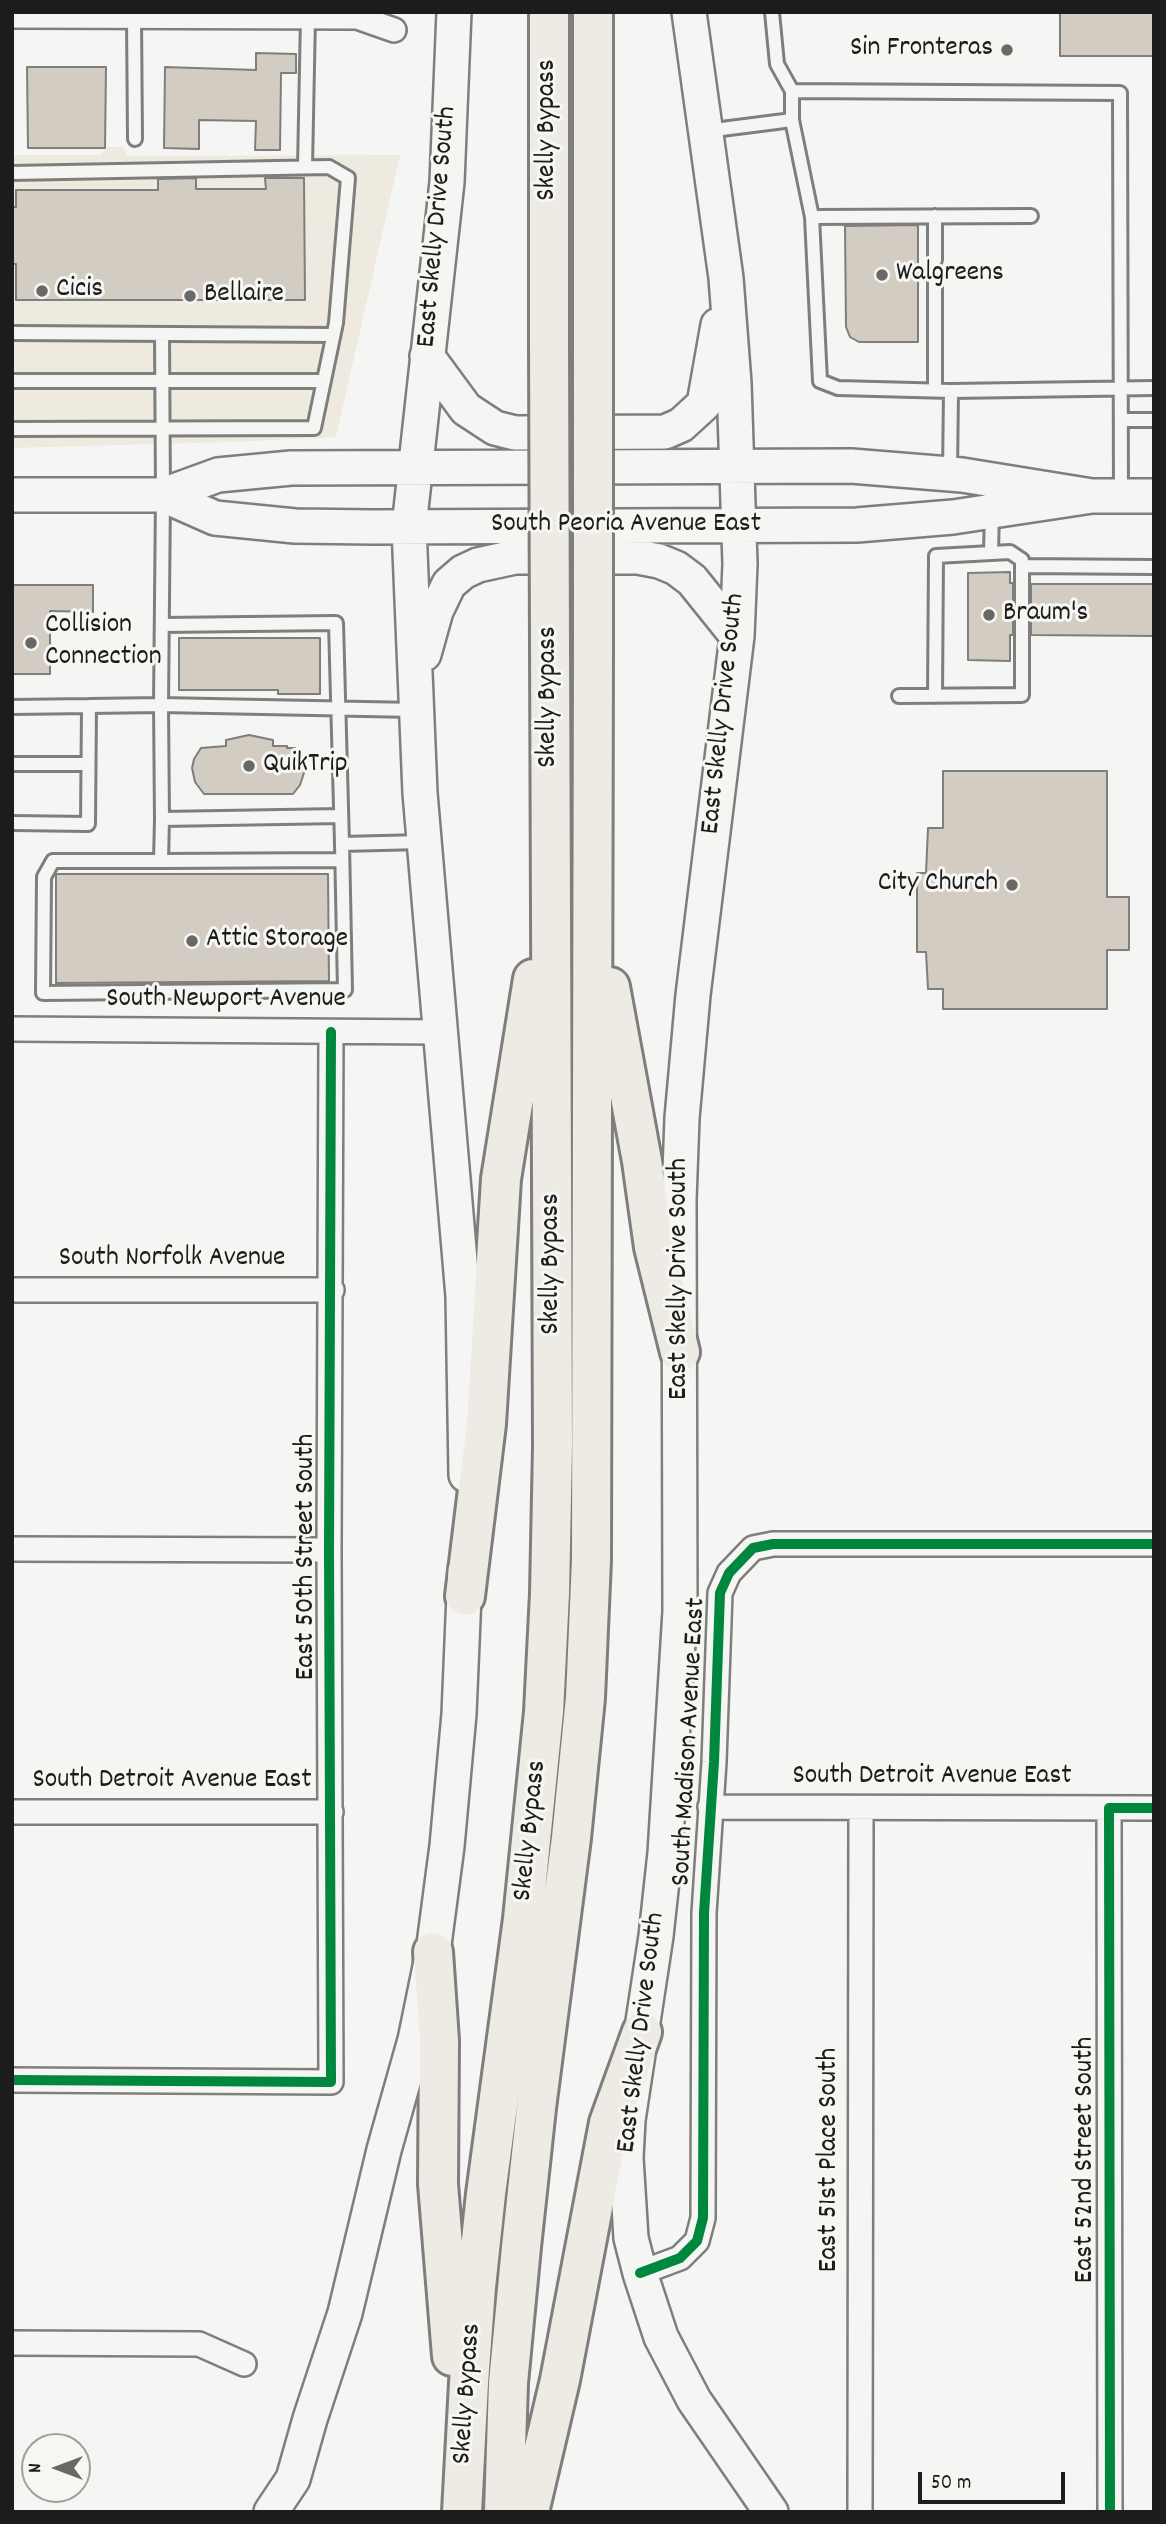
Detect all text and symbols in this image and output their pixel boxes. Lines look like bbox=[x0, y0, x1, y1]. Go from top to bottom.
place label: Sin Fronteras bbox=[850, 33, 993, 67]
marker: Sin Fronteras bbox=[999, 42, 1015, 58]
street label: Skelly Bypass bbox=[532, 59, 566, 201]
street label: East Skelly Drive South bbox=[412, 105, 466, 349]
place label: Walgreens bbox=[896, 258, 1004, 292]
marker: Walgreens bbox=[874, 267, 890, 283]
place label: Cicis bbox=[56, 274, 103, 308]
place label: Bellaire bbox=[204, 279, 284, 313]
marker: Cicis bbox=[34, 283, 50, 299]
marker: Bellaire bbox=[182, 288, 198, 304]
street label: South Peoria Avenue East bbox=[491, 509, 761, 543]
street label: East Skelly Drive South bbox=[696, 592, 754, 836]
place label: Braum's bbox=[1003, 598, 1088, 632]
marker: Braum's bbox=[981, 607, 997, 623]
place label: Collision Connection bbox=[45, 610, 162, 676]
street label: Skelly Bypass bbox=[533, 626, 567, 768]
marker: Collision Connection bbox=[23, 635, 39, 651]
place label: QuikTrip bbox=[263, 749, 348, 783]
marker: QuikTrip bbox=[241, 758, 257, 774]
place label: City Church bbox=[878, 868, 998, 902]
marker: City Church bbox=[1004, 877, 1020, 893]
place label: Attic Storage bbox=[206, 924, 348, 958]
marker: Attic Storage bbox=[184, 933, 200, 949]
street label: South Newport Avenue bbox=[106, 984, 346, 1018]
street label: East Skelly Drive South bbox=[664, 1158, 698, 1400]
street label: Skelly Bypass bbox=[536, 1193, 570, 1335]
street label: South Norfolk Avenue bbox=[59, 1243, 285, 1277]
street label: East 50th Street South bbox=[291, 1434, 325, 1680]
street label: South Madison Avenue East bbox=[667, 1597, 715, 1887]
street label: Skelly Bypass bbox=[508, 1759, 556, 1903]
street label: South Detroit Avenue East bbox=[792, 1761, 1072, 1795]
street label: South Detroit Avenue East bbox=[32, 1765, 312, 1799]
street label: East Skelly Drive South bbox=[612, 1911, 674, 2155]
street label: East 52nd Street South bbox=[1070, 2037, 1104, 2283]
street label: East 51st Place South bbox=[814, 2048, 848, 2272]
street label: Skelly Bypass bbox=[447, 2322, 491, 2466]
north arrow bbox=[21, 2433, 91, 2503]
scale bar bbox=[921, 2458, 1068, 2502]
text: N bbox=[23, 2463, 50, 2473]
text: 50 m bbox=[931, 2469, 971, 2499]

